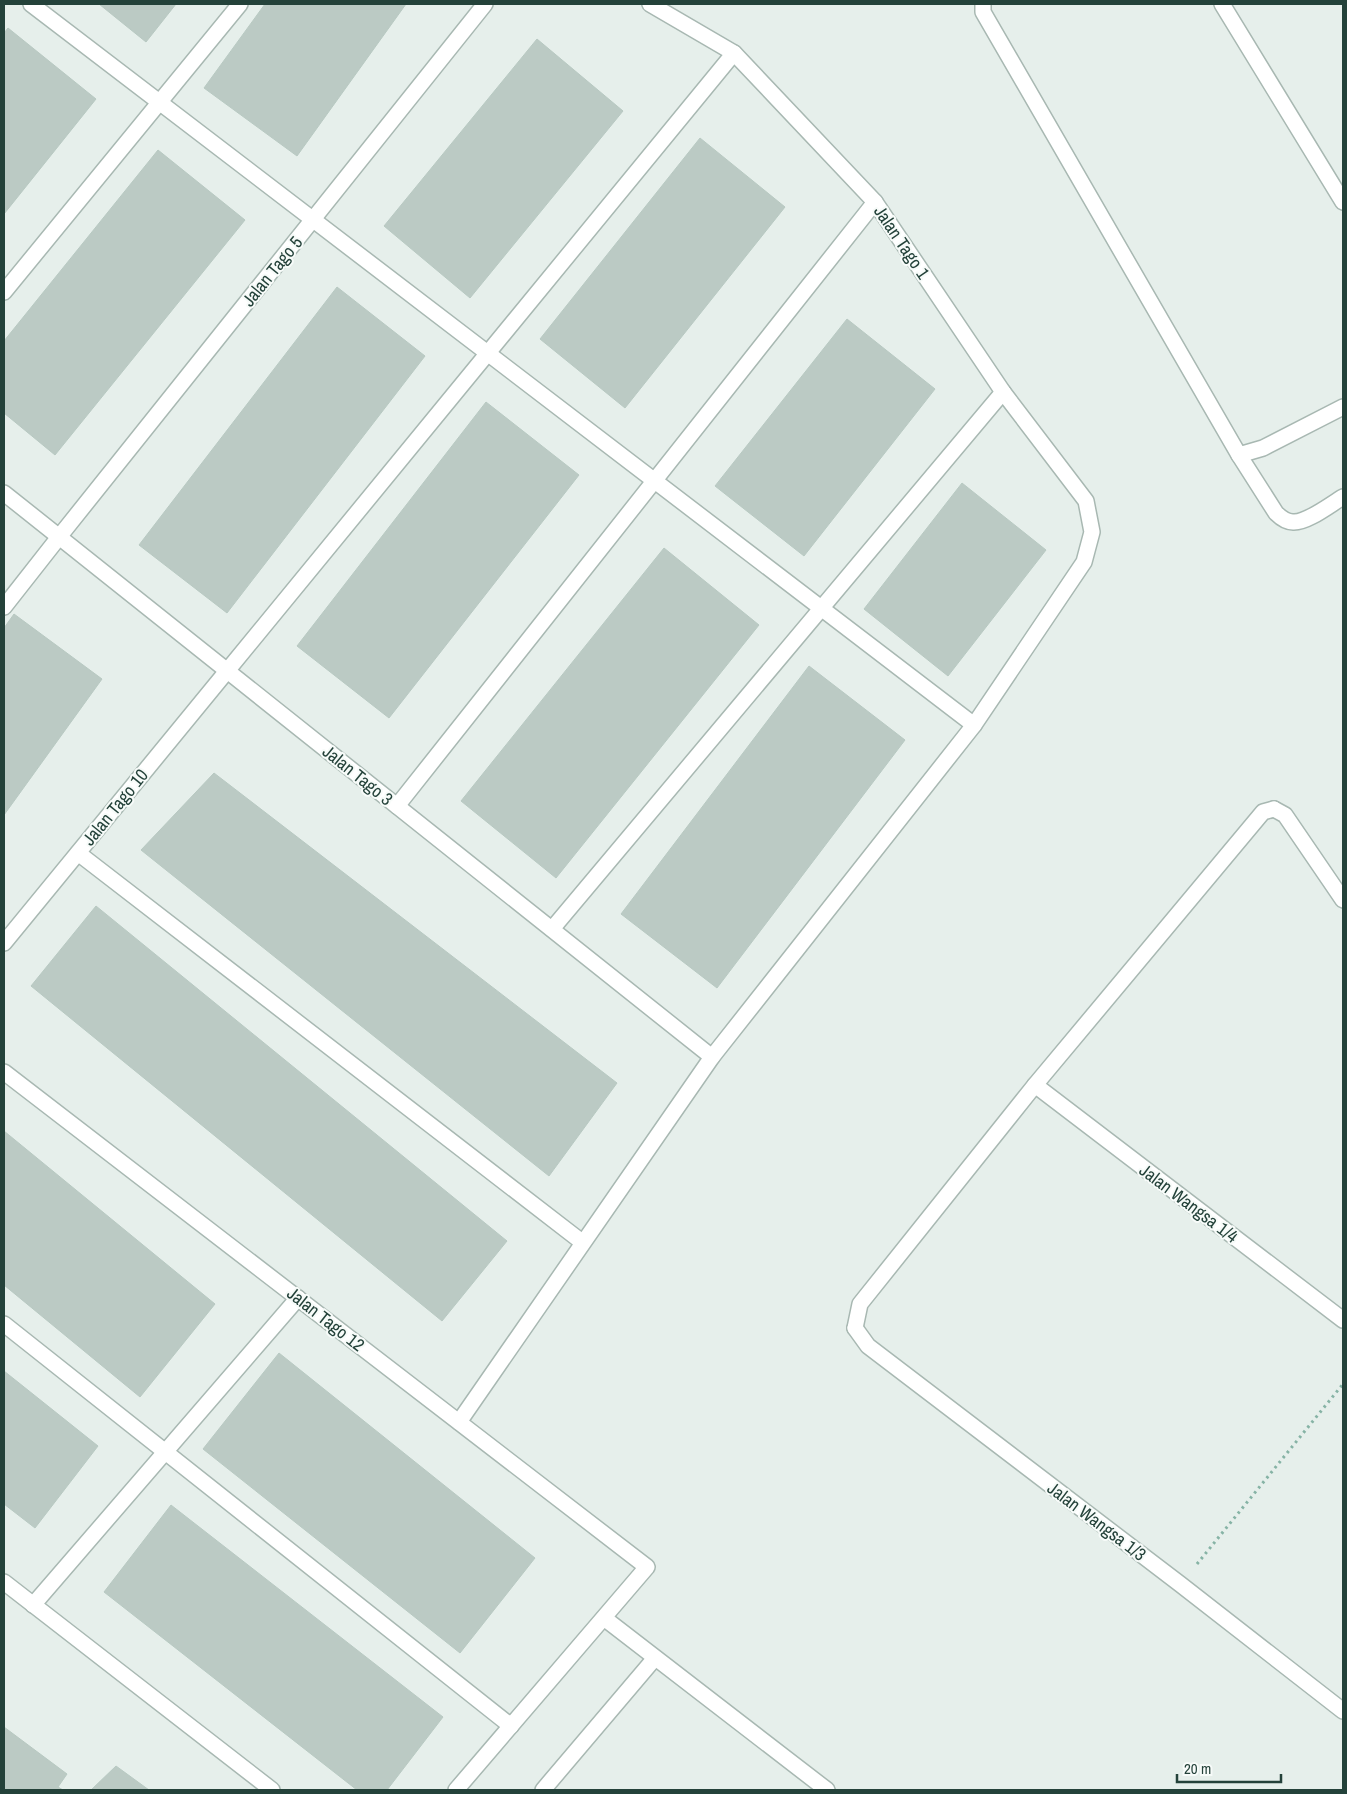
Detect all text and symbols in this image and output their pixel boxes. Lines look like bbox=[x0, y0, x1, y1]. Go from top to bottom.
street label: Jalan Tago 1 bbox=[868, 200, 936, 284]
street label: Jalan Tago 5 bbox=[236, 231, 308, 311]
street label: Jalan Tago 3 bbox=[318, 739, 398, 811]
street label: Jalan Tago 10 bbox=[76, 763, 154, 851]
street label: Jalan Wangsa 1/4 bbox=[1135, 1158, 1243, 1248]
street label: Jalan Tago 12 bbox=[282, 1281, 370, 1357]
street label: Jalan Wangsa 1/3 bbox=[1043, 1476, 1151, 1566]
scale bar bbox=[1177, 1752, 1281, 1784]
text: 20 m bbox=[1184, 1758, 1211, 1779]

